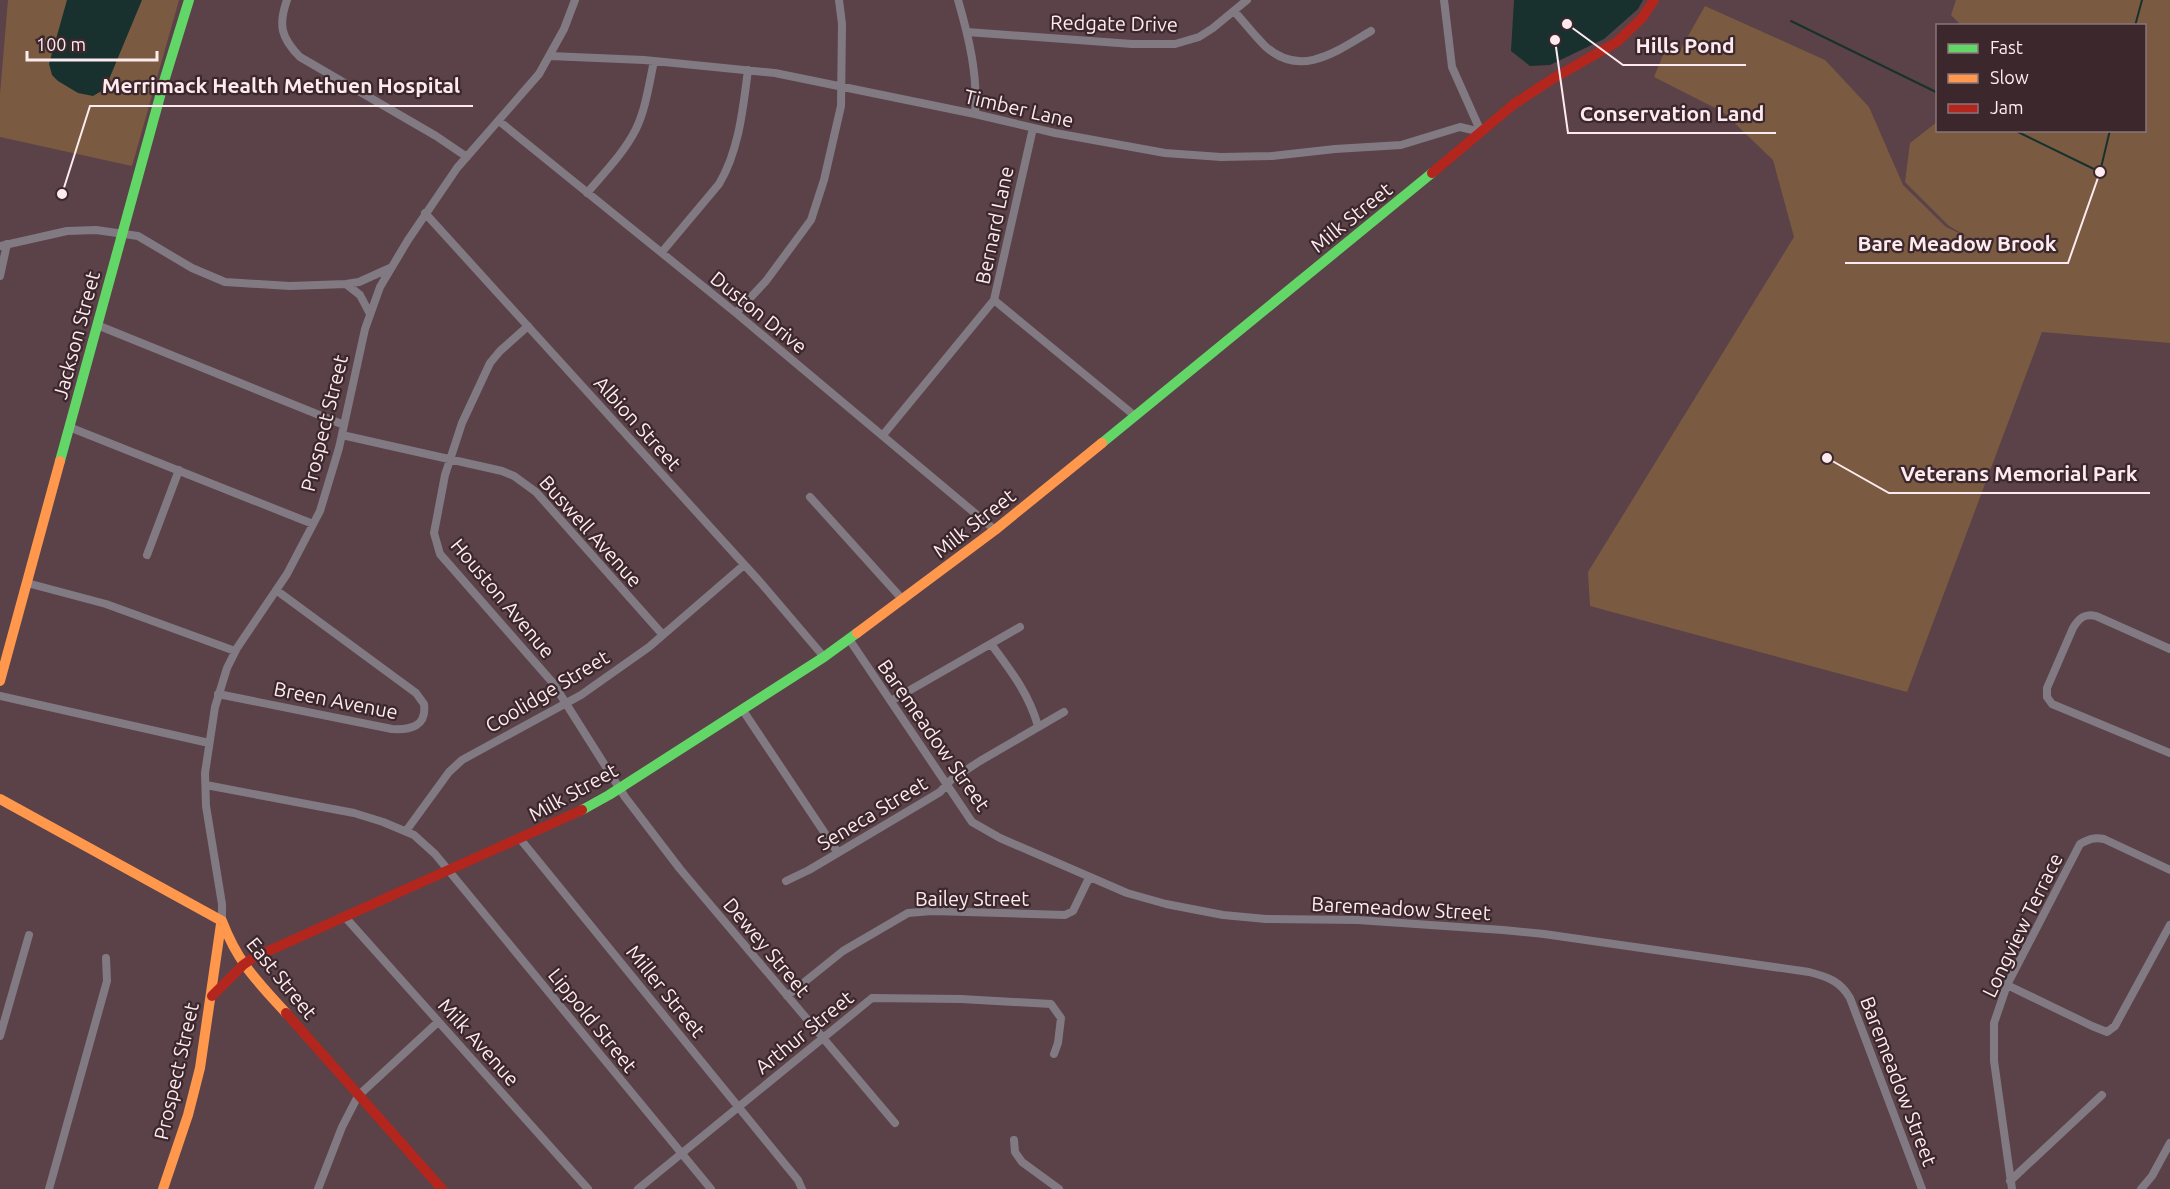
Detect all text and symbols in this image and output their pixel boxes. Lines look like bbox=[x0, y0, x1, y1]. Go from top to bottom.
street label: Redgate Drive bbox=[1050, 10, 1178, 36]
scale bar bbox=[27, 24, 158, 62]
legend bbox=[1936, 24, 2146, 132]
callout: Hills Pond bbox=[1623, 26, 1746, 65]
text: Hills Pond bbox=[1635, 33, 1735, 57]
text: 100 m bbox=[36, 34, 86, 54]
text: Fast bbox=[1990, 37, 2023, 57]
callout: Merrimack Health Methuen Hospital bbox=[90, 67, 473, 106]
text: Slow bbox=[1990, 67, 2029, 87]
text: Merrimack Health Methuen Hospital bbox=[102, 73, 460, 97]
street label: Timber Lane bbox=[962, 84, 1076, 132]
callout: Conservation Land bbox=[1568, 94, 1776, 133]
text: Jam bbox=[1990, 97, 2024, 117]
text: Conservation Land bbox=[1580, 101, 1764, 125]
street label: Bernard Lane bbox=[970, 164, 1018, 286]
street label: Milk Street bbox=[1306, 177, 1396, 257]
callout: Bare Meadow Brook bbox=[1845, 224, 2068, 263]
text: Bare Meadow Brook bbox=[1858, 231, 2057, 255]
street label: Duston Drive bbox=[706, 266, 812, 358]
street label: Jackson Street bbox=[48, 268, 104, 402]
street label: Prospect Street bbox=[296, 352, 352, 494]
street label: Albion Street bbox=[590, 371, 686, 475]
callout: Veterans Memorial Park bbox=[1889, 454, 2150, 493]
text: Veterans Memorial Park bbox=[1900, 461, 2138, 485]
street label: Buswell Avenue bbox=[535, 471, 647, 591]
street label: Milk Street bbox=[928, 484, 1020, 562]
street label: Houston Avenue bbox=[446, 534, 560, 662]
street label: Coolidge Street bbox=[481, 645, 613, 737]
street label: Baremeadow Street bbox=[873, 655, 995, 815]
street label: Breen Avenue bbox=[272, 677, 400, 723]
street label: Milk Street bbox=[525, 758, 622, 826]
street label: Seneca Street bbox=[813, 771, 931, 855]
street label: Longview Terrace bbox=[1977, 849, 2067, 1001]
street label: Bailey Street bbox=[915, 887, 1029, 910]
street label: Baremeadow Street bbox=[1311, 892, 1491, 924]
street label: Dewey Street bbox=[719, 893, 815, 1001]
street label: East Street bbox=[242, 933, 322, 1024]
street label: Miller Street bbox=[622, 940, 710, 1042]
street label: Lippold Street bbox=[544, 963, 642, 1077]
street label: Arthur Street bbox=[750, 985, 858, 1078]
street label: Baremeadow Street bbox=[1856, 993, 1942, 1169]
street label: Milk Avenue bbox=[434, 994, 524, 1090]
street label: Prospect Street bbox=[149, 1000, 203, 1142]

